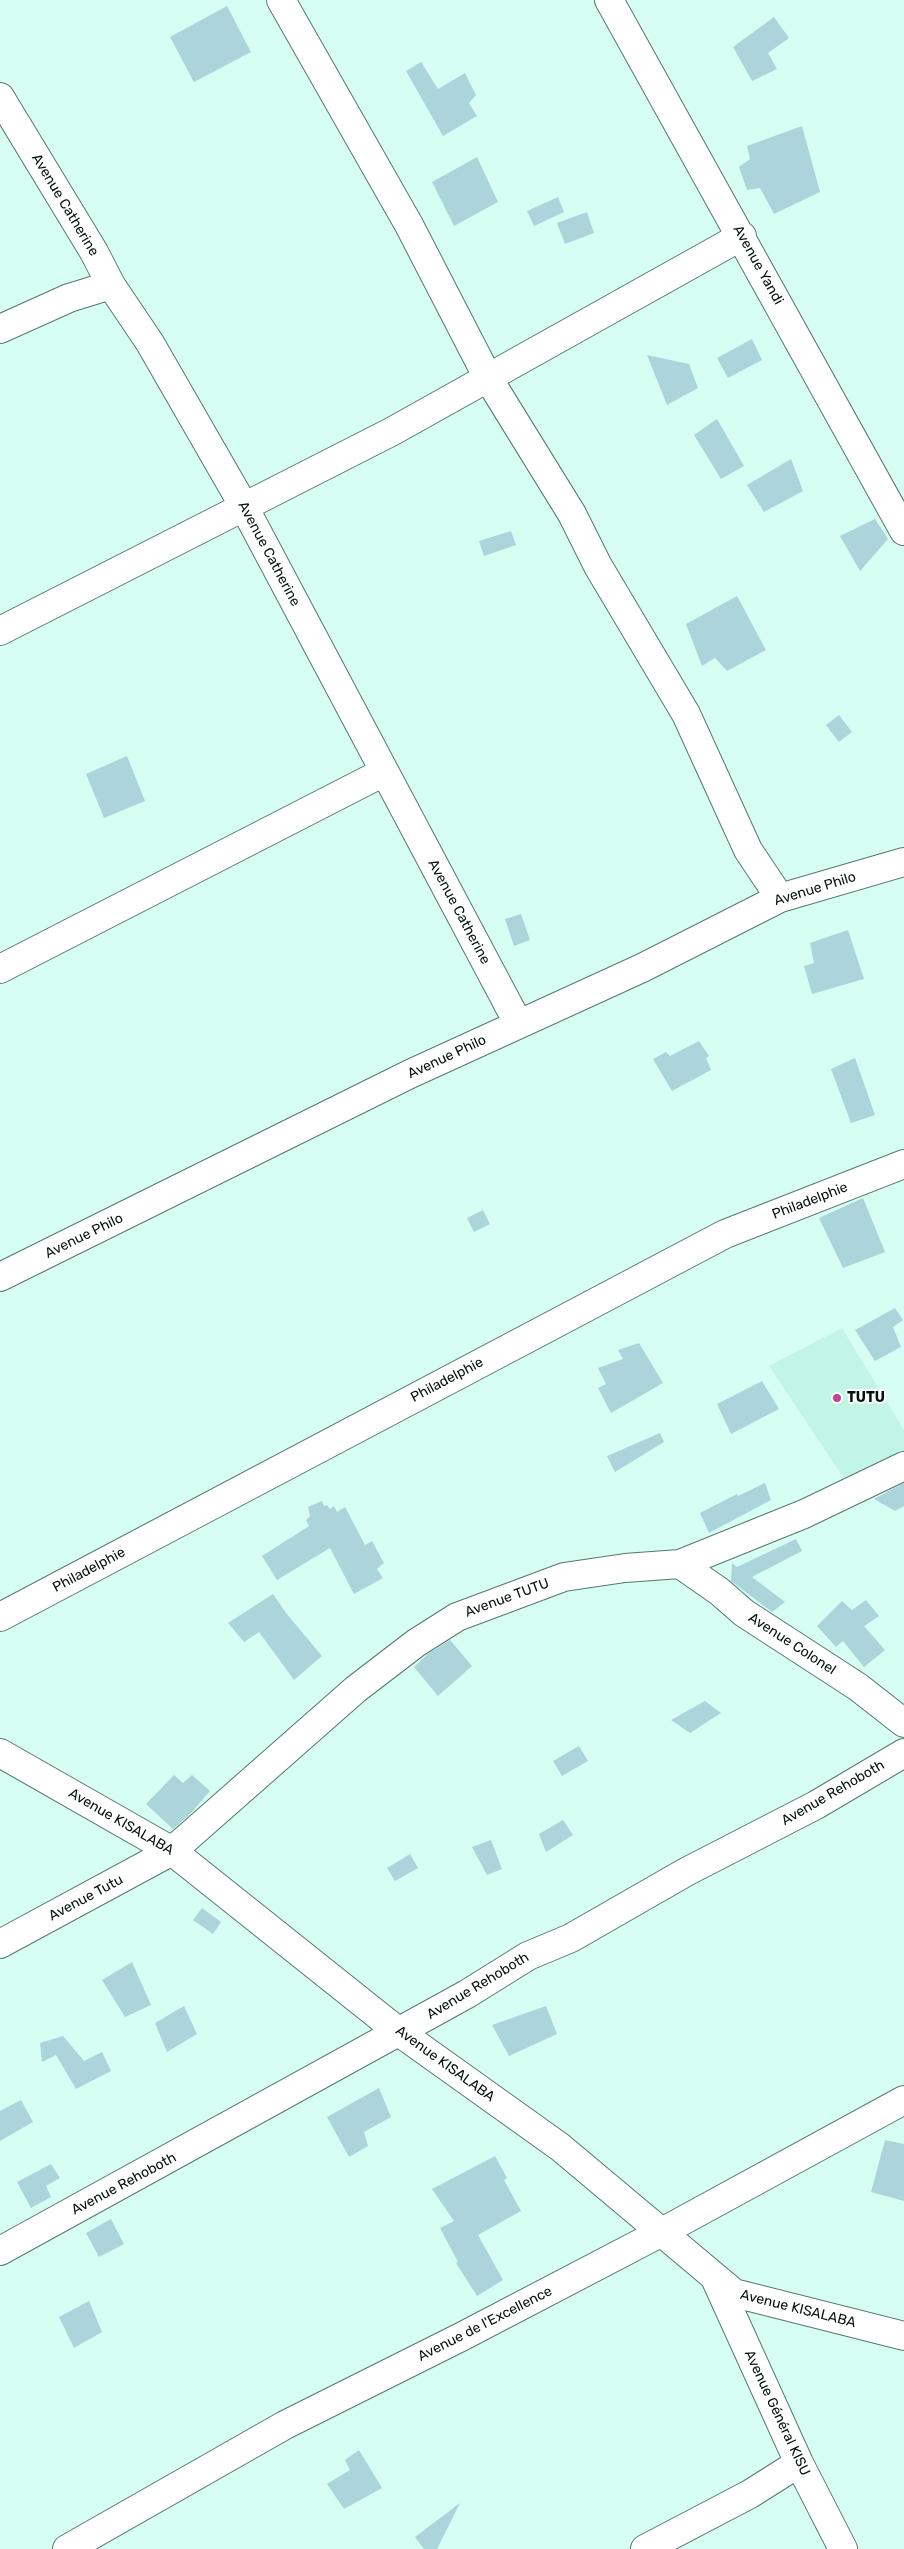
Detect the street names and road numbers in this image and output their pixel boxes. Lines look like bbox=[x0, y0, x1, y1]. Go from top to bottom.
street label: Avenue Catherine bbox=[28, 151, 102, 259]
street label: Avenue Yandi bbox=[729, 222, 787, 308]
street label: Avenue Catherine bbox=[234, 499, 304, 609]
street label: Avenue Catherine bbox=[424, 857, 494, 967]
street label: Avenue Philo bbox=[772, 869, 858, 909]
street label: Avenue Philo bbox=[405, 1031, 489, 1083]
street label: Philadelphie bbox=[770, 1179, 850, 1223]
street label: Avenue Philo bbox=[42, 1210, 126, 1262]
street label: Philadelphie bbox=[408, 1354, 486, 1406]
street label: Philadelphie bbox=[50, 1544, 128, 1596]
street label: Avenue TUTU bbox=[463, 1575, 551, 1621]
street label: Avenue Colonel bbox=[745, 1609, 839, 1679]
street label: Avenue Rehoboth bbox=[778, 1757, 888, 1829]
street label: Avenue KISALABA bbox=[65, 1785, 177, 1859]
street label: Avenue Tutu bbox=[46, 1871, 126, 1925]
street label: Avenue Rehoboth bbox=[424, 1949, 532, 2023]
street label: Avenue KISALABA bbox=[392, 2022, 498, 2106]
street label: Avenue Rehoboth bbox=[69, 2149, 179, 2219]
street label: Avenue de l'Excellence bbox=[415, 2283, 555, 2365]
street label: Avenue KISALABA bbox=[738, 2287, 858, 2331]
street label: Avenue Général KISU bbox=[741, 2348, 813, 2478]

